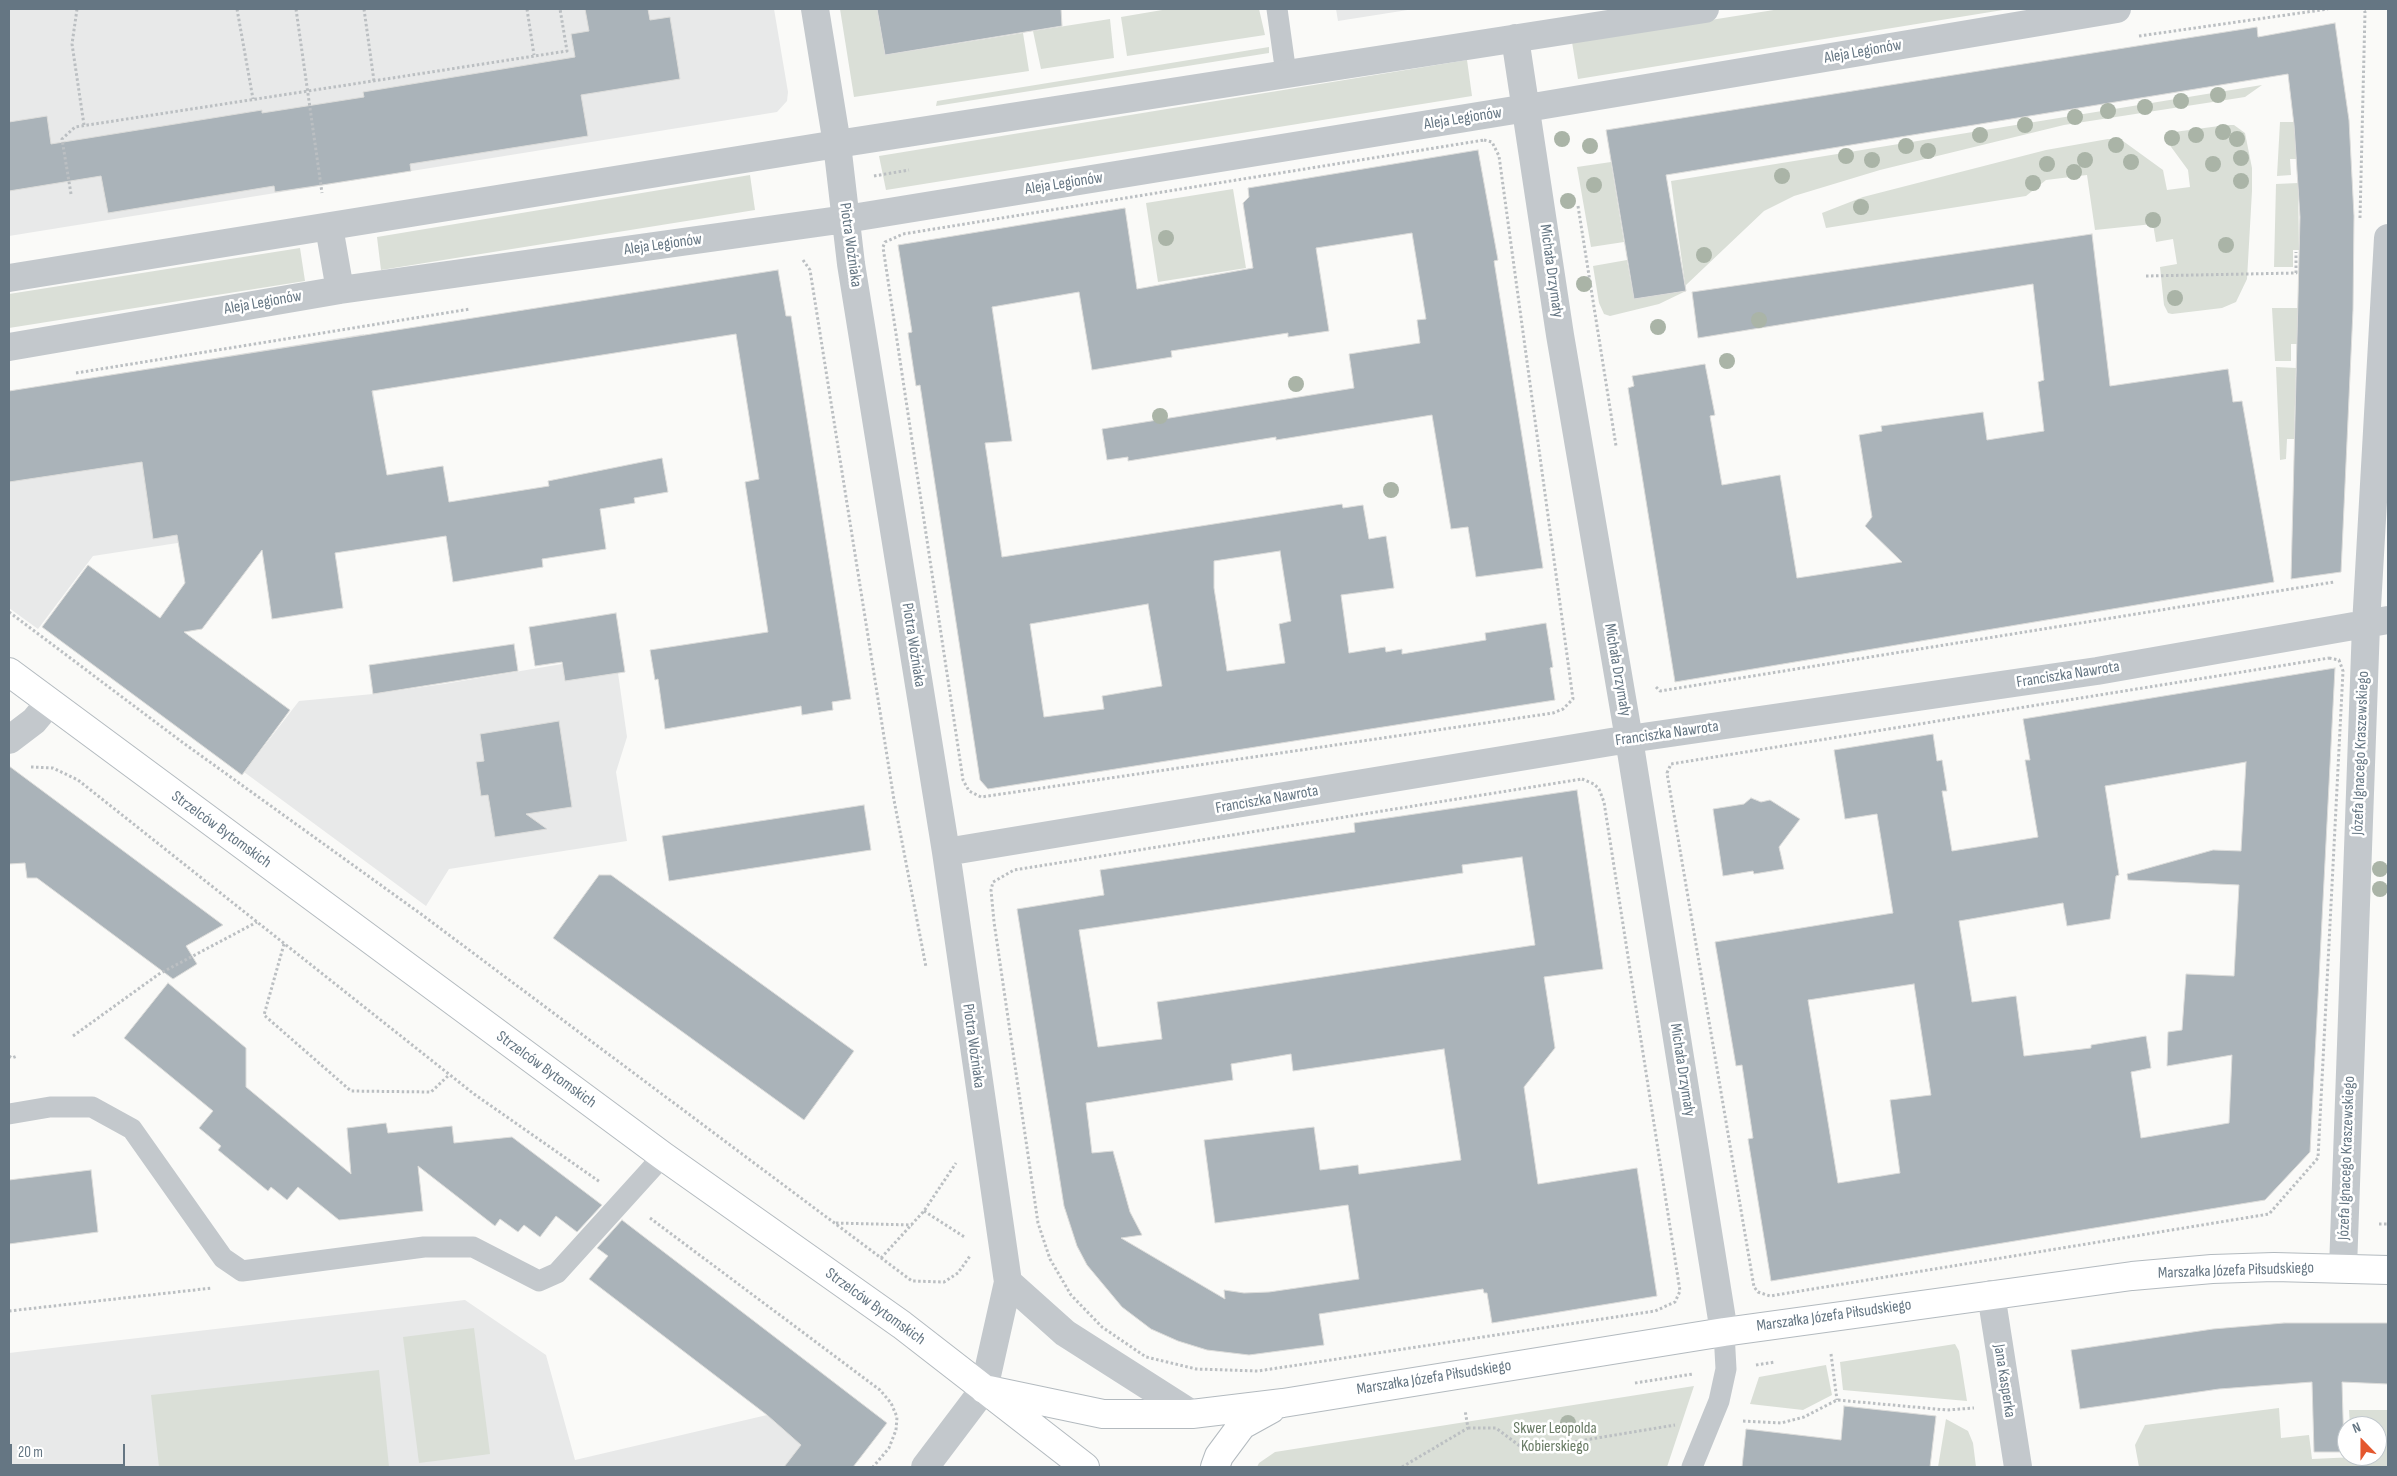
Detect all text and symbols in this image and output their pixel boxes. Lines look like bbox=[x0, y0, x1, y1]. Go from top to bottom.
street label: Aleja Legionów bbox=[1823, 36, 1903, 68]
street label: Aleja Legionów bbox=[1423, 103, 1503, 135]
street label: Aleja Legionów bbox=[1024, 168, 1104, 200]
street label: Piotra Woźniaka bbox=[835, 202, 865, 288]
street label: Michała Drzymały bbox=[1535, 223, 1567, 319]
street label: Aleja Legionów bbox=[623, 230, 703, 260]
street label: Aleja Legionów bbox=[223, 287, 303, 319]
street label: Piotra Woźniaka bbox=[897, 602, 929, 688]
street label: Michała Drzymały bbox=[1599, 622, 1635, 718]
street label: Franciszka Nawrota bbox=[2015, 657, 2121, 693]
street label: Józefa Ignacego Kraszewskiego bbox=[2349, 671, 2373, 835]
street label: Franciszka Nawrota bbox=[1614, 717, 1720, 751]
street label: Franciszka Nawrota bbox=[1214, 782, 1320, 818]
street label: Strzelców Bytomskich bbox=[167, 787, 275, 873]
street label: Piotra Woźniaka bbox=[958, 1003, 988, 1089]
street label: Michała Drzymały bbox=[1665, 1022, 1699, 1118]
street label: Strzelców Bytomskich bbox=[492, 1027, 600, 1113]
street label: Józefa Ignacego Kraszewskiego bbox=[2335, 1076, 2359, 1240]
street label: Marszałka Józefa Piłsudskiego bbox=[2158, 1259, 2314, 1283]
street label: Strzelców Bytomskich bbox=[821, 1264, 929, 1350]
street label: Marszałka Józefa Piłsudskiego bbox=[1755, 1296, 1913, 1336]
street label: Jana Kasperka bbox=[1989, 1343, 2019, 1419]
street label: Marszałka Józefa Piłsudskiego bbox=[1355, 1356, 1513, 1400]
north arrow bbox=[2337, 1416, 2387, 1466]
text: N bbox=[2350, 1418, 2363, 1437]
park label: Skwer Leopolda Kobierskiego bbox=[1513, 1419, 1597, 1457]
scale bar bbox=[12, 1434, 128, 1466]
text: 20 m bbox=[18, 1443, 43, 1462]

